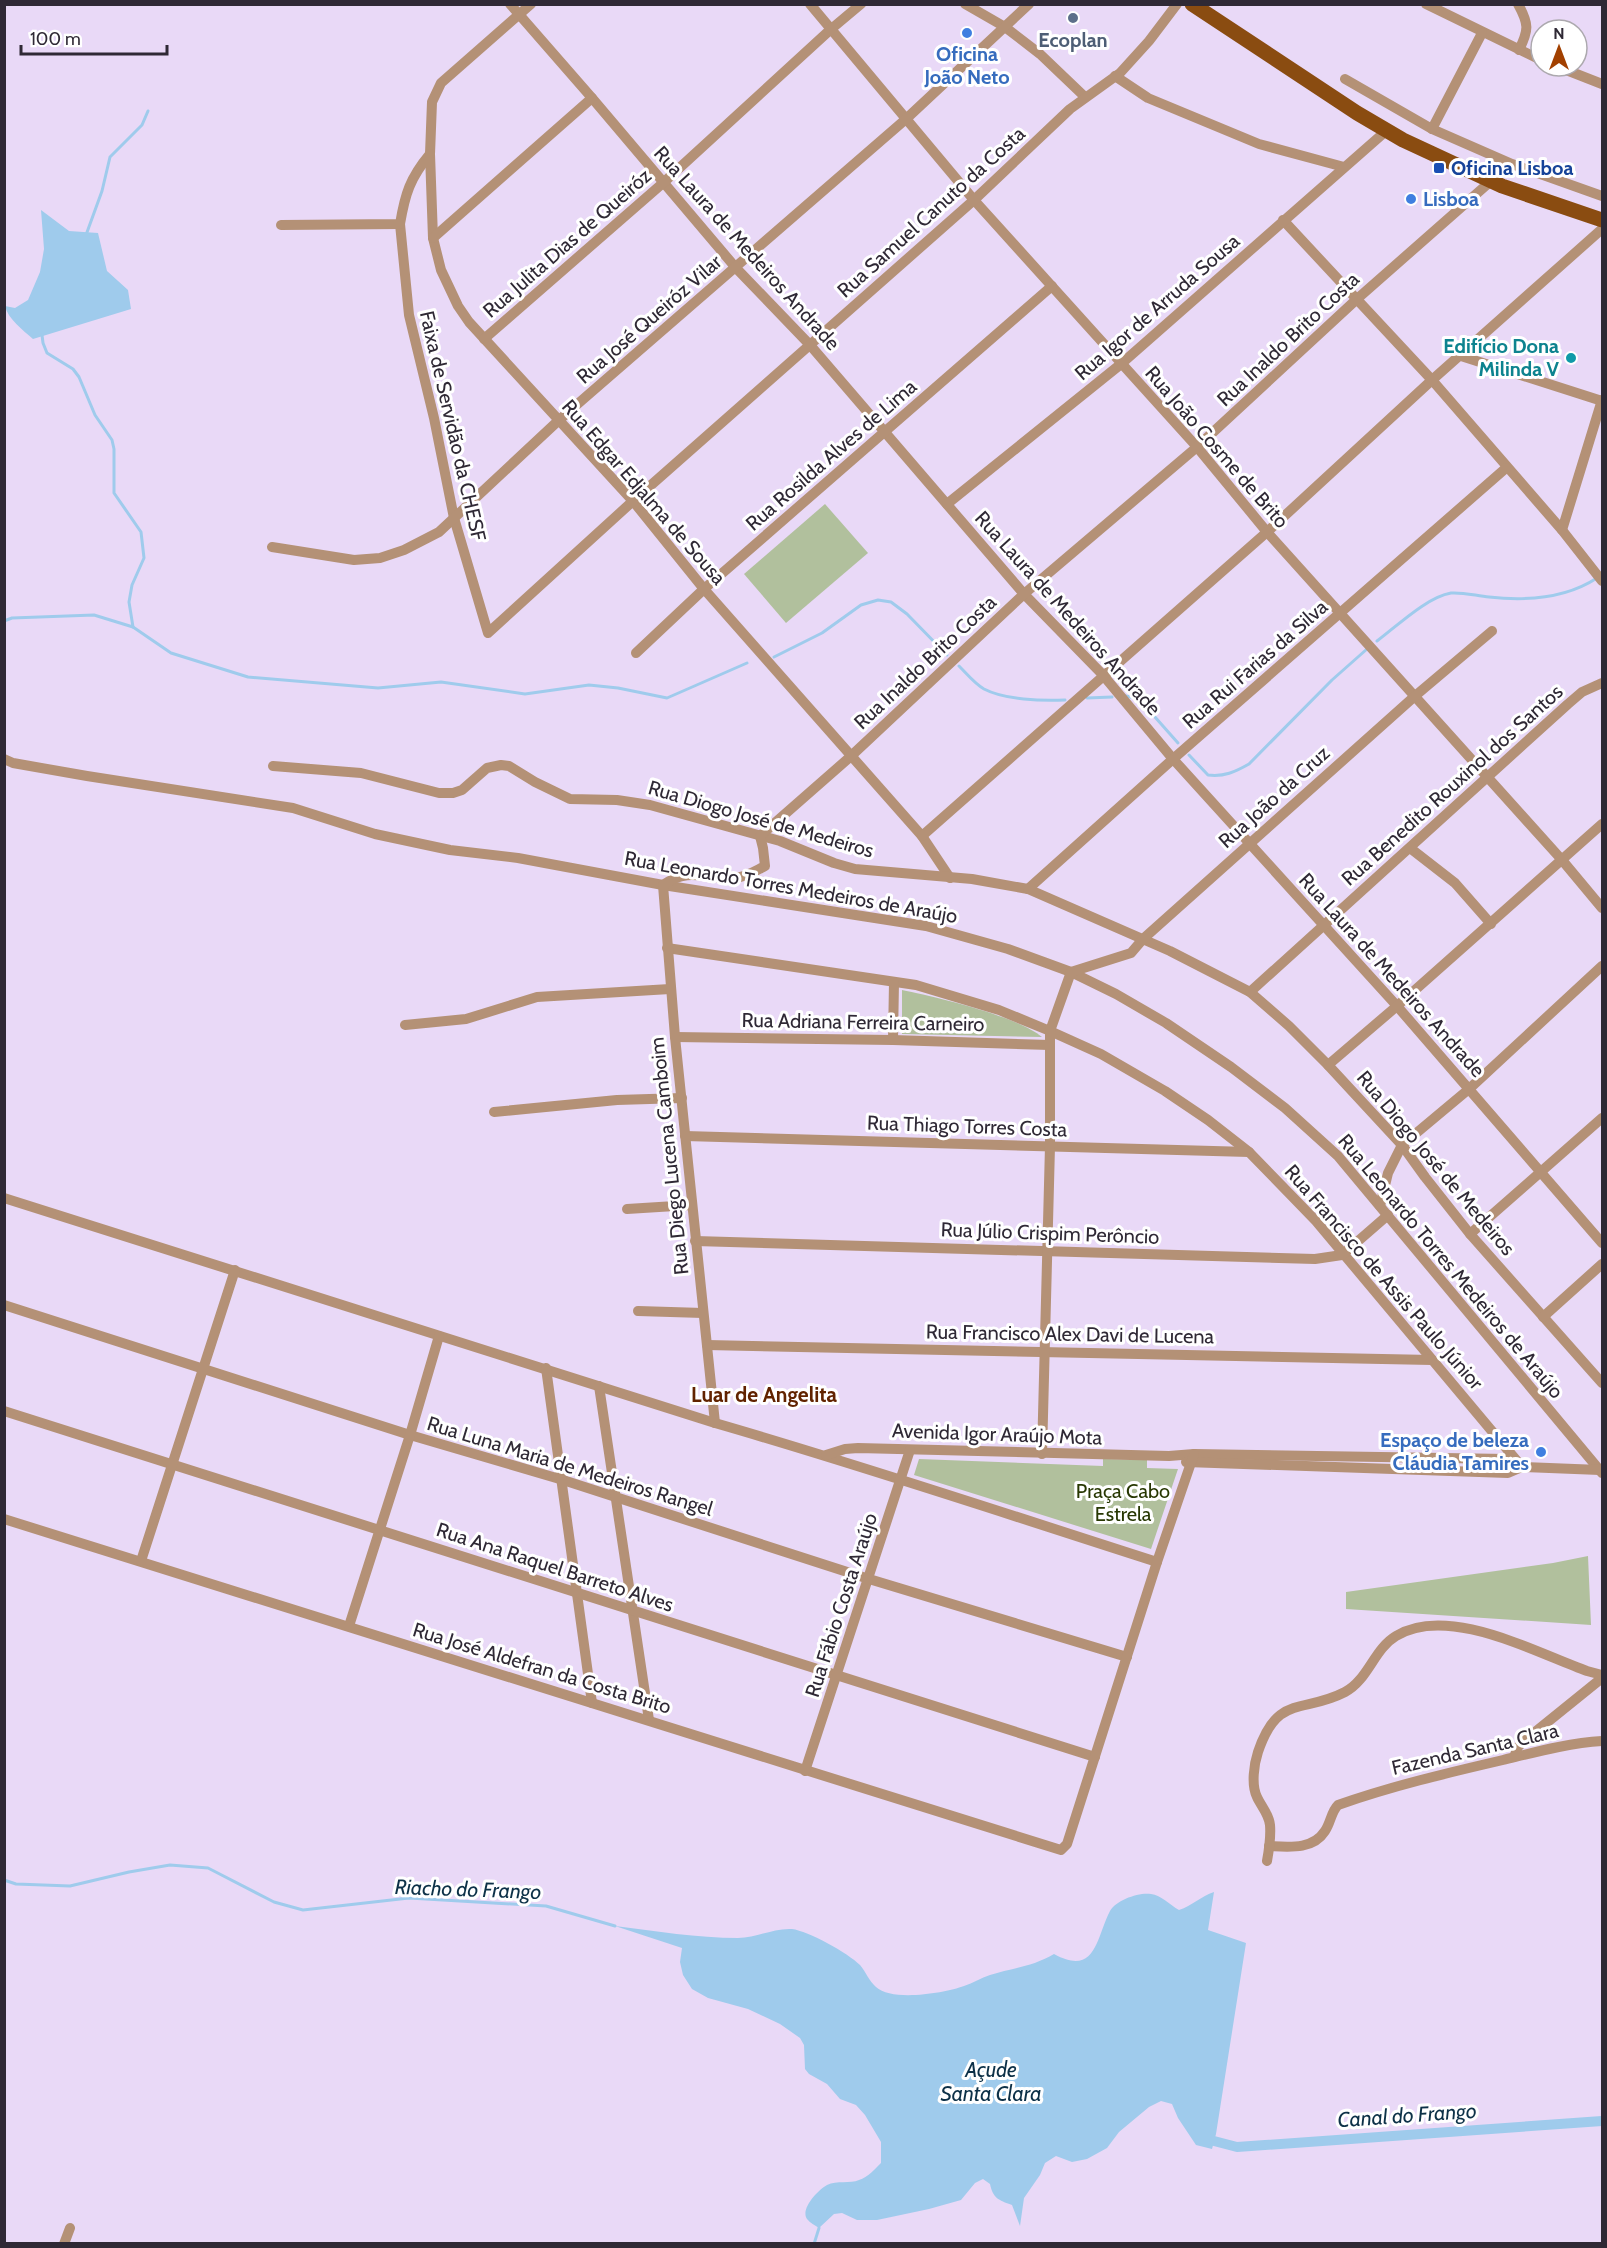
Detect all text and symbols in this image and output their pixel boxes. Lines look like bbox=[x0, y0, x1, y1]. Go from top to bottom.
marker: Ecoplan bbox=[1066, 11, 1080, 25]
scale bar bbox=[21, 18, 166, 56]
north arrow bbox=[1529, 18, 1589, 78]
text: N bbox=[1553, 24, 1565, 43]
marker: Oficina João Neto bbox=[960, 26, 974, 40]
text: 100 m bbox=[30, 28, 81, 50]
place label: Ecoplan bbox=[1038, 28, 1108, 52]
place label: Oficina João Neto bbox=[923, 42, 1010, 89]
street label: Rua Samuel Canuto da Costa bbox=[832, 121, 1030, 302]
street label: Rua Laura de Medeiros Andrade bbox=[649, 141, 845, 355]
place label: Oficina Lisboa bbox=[1451, 156, 1573, 180]
marker: Oficina Lisboa bbox=[1432, 161, 1446, 175]
street label: Rua Julita Dias de Queiróz bbox=[478, 163, 656, 323]
place label: Lisboa bbox=[1423, 187, 1479, 211]
marker: Lisboa bbox=[1404, 192, 1418, 206]
street label: Rua Igor de Arruda Sousa bbox=[1070, 229, 1245, 385]
street label: Rua José Queiróz Vilar bbox=[572, 249, 727, 388]
street label: Rua Inaldo Brito Costa bbox=[1212, 267, 1364, 411]
street label: Faixa de Servidão da CHESF bbox=[415, 308, 491, 544]
place label: Edifício Dona Milinda V bbox=[1443, 334, 1560, 381]
marker: Edifício Dona Milinda V bbox=[1564, 351, 1578, 365]
street label: Rua João Cosme de Brito bbox=[1140, 361, 1294, 533]
street label: Rua Rosilda Alves de Lima bbox=[741, 374, 921, 536]
street label: Rua Edgar Edjalma de Sousa bbox=[557, 394, 731, 590]
street label: Rua Laura de Medeiros Andrade bbox=[970, 506, 1166, 720]
street label: Rua Inaldo Brito Costa bbox=[849, 590, 1001, 734]
street label: Rua Rui Farias da Silva bbox=[1178, 594, 1333, 733]
street label: Rua Benedito Rouxinol dos Santos bbox=[1337, 679, 1567, 891]
street label: Rua João da Cruz bbox=[1214, 741, 1334, 853]
street label: Rua Diogo José de Medeiros bbox=[646, 775, 876, 863]
street label: Rua Leonardo Torres Medeiros de Araújo bbox=[623, 846, 959, 928]
street label: Rua Laura de Medeiros Andrade bbox=[1294, 868, 1490, 1082]
street label: Rua Adriana Ferreira Carneiro bbox=[741, 1008, 985, 1036]
street label: Rua Diego Lucena Camboim bbox=[645, 1036, 693, 1276]
street label: Rua Diogo José de Medeiros bbox=[1352, 1066, 1520, 1260]
street label: Rua Thiago Torres Costa bbox=[867, 1111, 1068, 1142]
street label: Rua Leonardo Torres Medeiros de Araújo bbox=[1333, 1129, 1569, 1403]
street label: Rua Francisco de Assis Paulo Júnior bbox=[1280, 1160, 1489, 1395]
street label: Rua Júlio Crispim Perôncio bbox=[940, 1217, 1160, 1249]
street label: Rua Francisco Alex Davi de Lucena bbox=[926, 1319, 1215, 1349]
district label: Luar de Angelita bbox=[691, 1382, 837, 1407]
street label: Rua Luna Maria de Medeiros Rangel bbox=[424, 1411, 716, 1521]
street label: Avenida Igor Araújo Mota bbox=[892, 1418, 1103, 1450]
place label: Espaço de beleza Cláudia Tamires bbox=[1380, 1428, 1529, 1475]
marker: Espaço de beleza Cláudia Tamires bbox=[1534, 1445, 1548, 1459]
park label: Praça Cabo Estrela bbox=[1076, 1479, 1170, 1526]
street label: Rua Fábio Costa Araújo bbox=[800, 1510, 882, 1700]
street label: Rua Ana Raquel Barreto Alves bbox=[433, 1517, 677, 1617]
street label: Rua José Aldefran da Costa Brito bbox=[410, 1617, 674, 1719]
street label: Fazenda Santa Clara bbox=[1389, 1718, 1561, 1780]
water label: Riacho do Frango bbox=[394, 1874, 542, 1904]
water label: Açude Santa Clara bbox=[940, 2057, 1042, 2106]
water label: Canal do Frango bbox=[1337, 2098, 1477, 2132]

